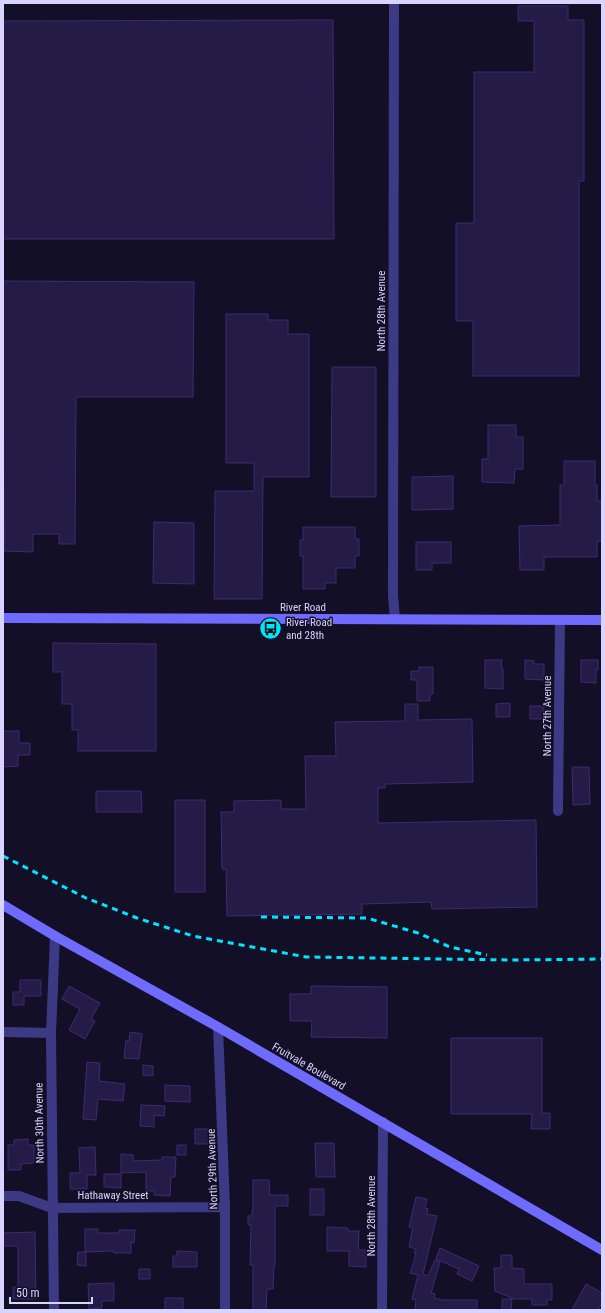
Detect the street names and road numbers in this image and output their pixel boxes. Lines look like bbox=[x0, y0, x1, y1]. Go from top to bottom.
street label: North 28th Avenue bbox=[375, 271, 388, 351]
street label: River Road bbox=[280, 601, 326, 614]
street label: North 27th Avenue bbox=[541, 676, 554, 756]
street label: Fruitvale Boulevard bbox=[270, 1040, 348, 1093]
street label: North 30th Avenue bbox=[32, 1083, 47, 1163]
street label: North 29th Avenue bbox=[205, 1128, 220, 1210]
street label: North 28th Avenue bbox=[365, 1176, 378, 1256]
street label: Hathaway Street bbox=[77, 1189, 149, 1202]

